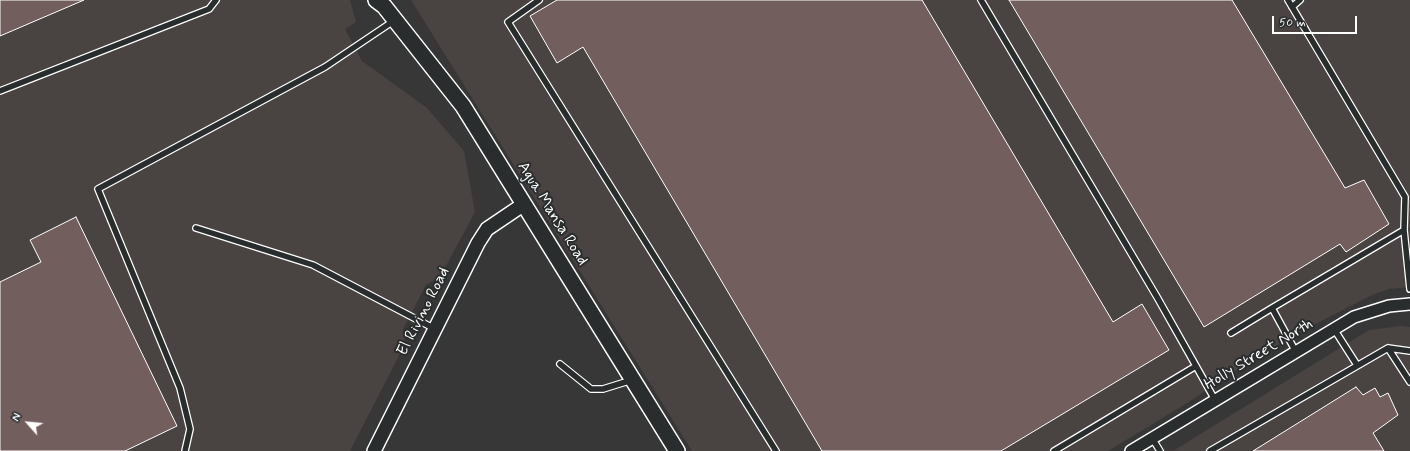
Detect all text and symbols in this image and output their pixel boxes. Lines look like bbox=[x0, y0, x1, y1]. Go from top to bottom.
scale bar bbox=[1274, 8, 1359, 34]
text: 50 m bbox=[1279, 15, 1306, 31]
street label: Agua Mansa Road bbox=[512, 159, 592, 269]
street label: El Rivino Road bbox=[393, 265, 455, 359]
street label: Holly Street North bbox=[1201, 315, 1317, 395]
north arrow bbox=[8, 403, 48, 443]
text: N bbox=[9, 411, 25, 424]

